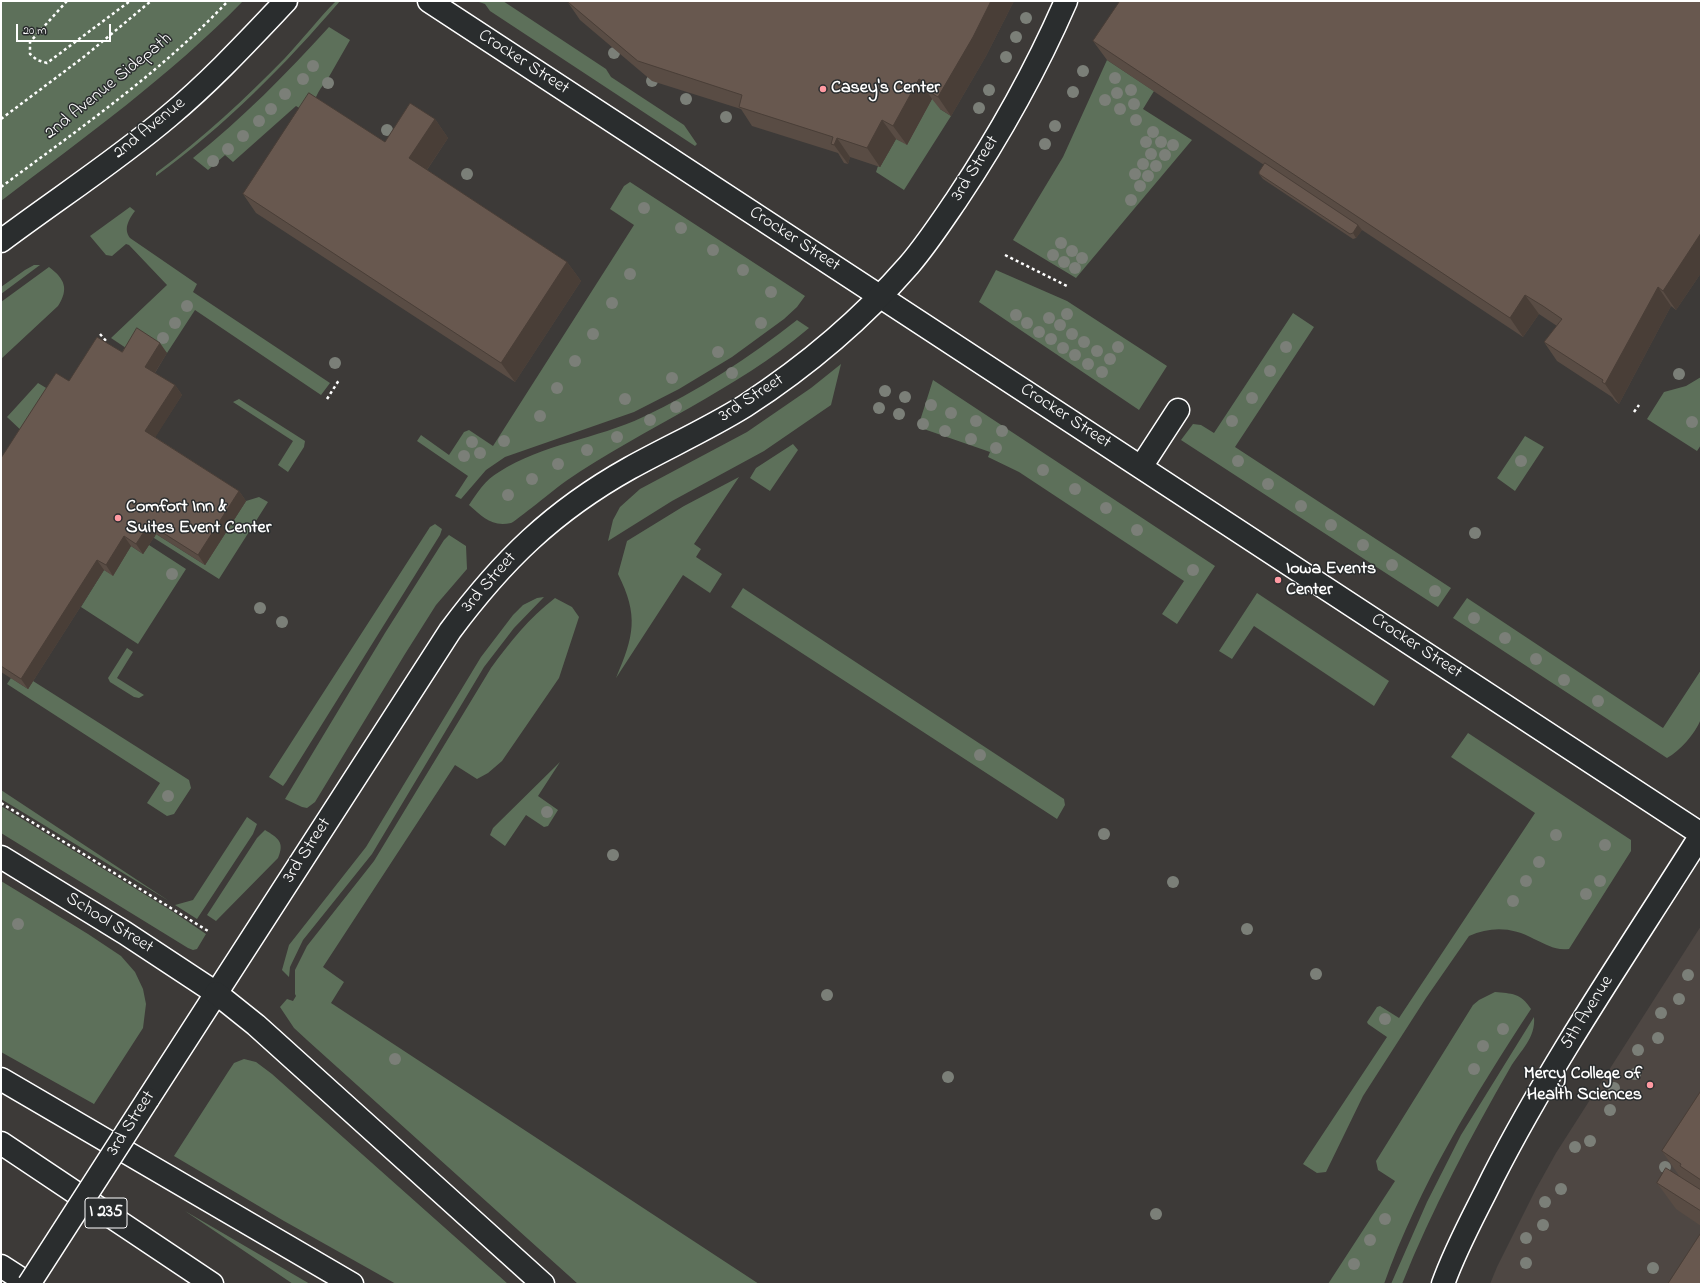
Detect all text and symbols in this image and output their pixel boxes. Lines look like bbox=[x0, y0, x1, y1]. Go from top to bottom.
scale bar bbox=[18, 16, 113, 42]
text: 20 m bbox=[23, 22, 46, 40]
street label: Crocker Street bbox=[473, 26, 573, 100]
street label: 2nd Avenue Sidepath bbox=[41, 29, 177, 145]
place label: Casey's Center bbox=[831, 78, 940, 100]
marker: Casey's Center bbox=[818, 84, 828, 94]
street label: 2nd Avenue bbox=[110, 93, 190, 165]
street label: 3rd Street bbox=[948, 132, 1004, 206]
street label: Crocker Street bbox=[744, 203, 844, 277]
street label: 3rd Street bbox=[716, 370, 788, 428]
street label: Crocker Street bbox=[1015, 380, 1115, 454]
place label: Comfort Inn & Suites Event Center bbox=[126, 497, 271, 540]
marker: Comfort Inn & Suites Event Center bbox=[113, 513, 123, 523]
street label: 3rd Street bbox=[458, 548, 522, 618]
place label: Iowa Events Center bbox=[1286, 559, 1376, 602]
marker: Iowa Events Center bbox=[1273, 575, 1283, 585]
street label: Crocker Street bbox=[1366, 610, 1466, 684]
street label: 3rd Street bbox=[279, 815, 337, 887]
street label: School Street bbox=[61, 889, 157, 959]
street label: 5th Avenue bbox=[1557, 972, 1619, 1054]
place label: Mercy College of Health Sciences bbox=[1524, 1064, 1642, 1106]
marker: Mercy College of Health Sciences bbox=[1645, 1080, 1655, 1090]
street label: 3rd Street bbox=[103, 1088, 161, 1160]
road number: I 235 bbox=[85, 1198, 127, 1228]

